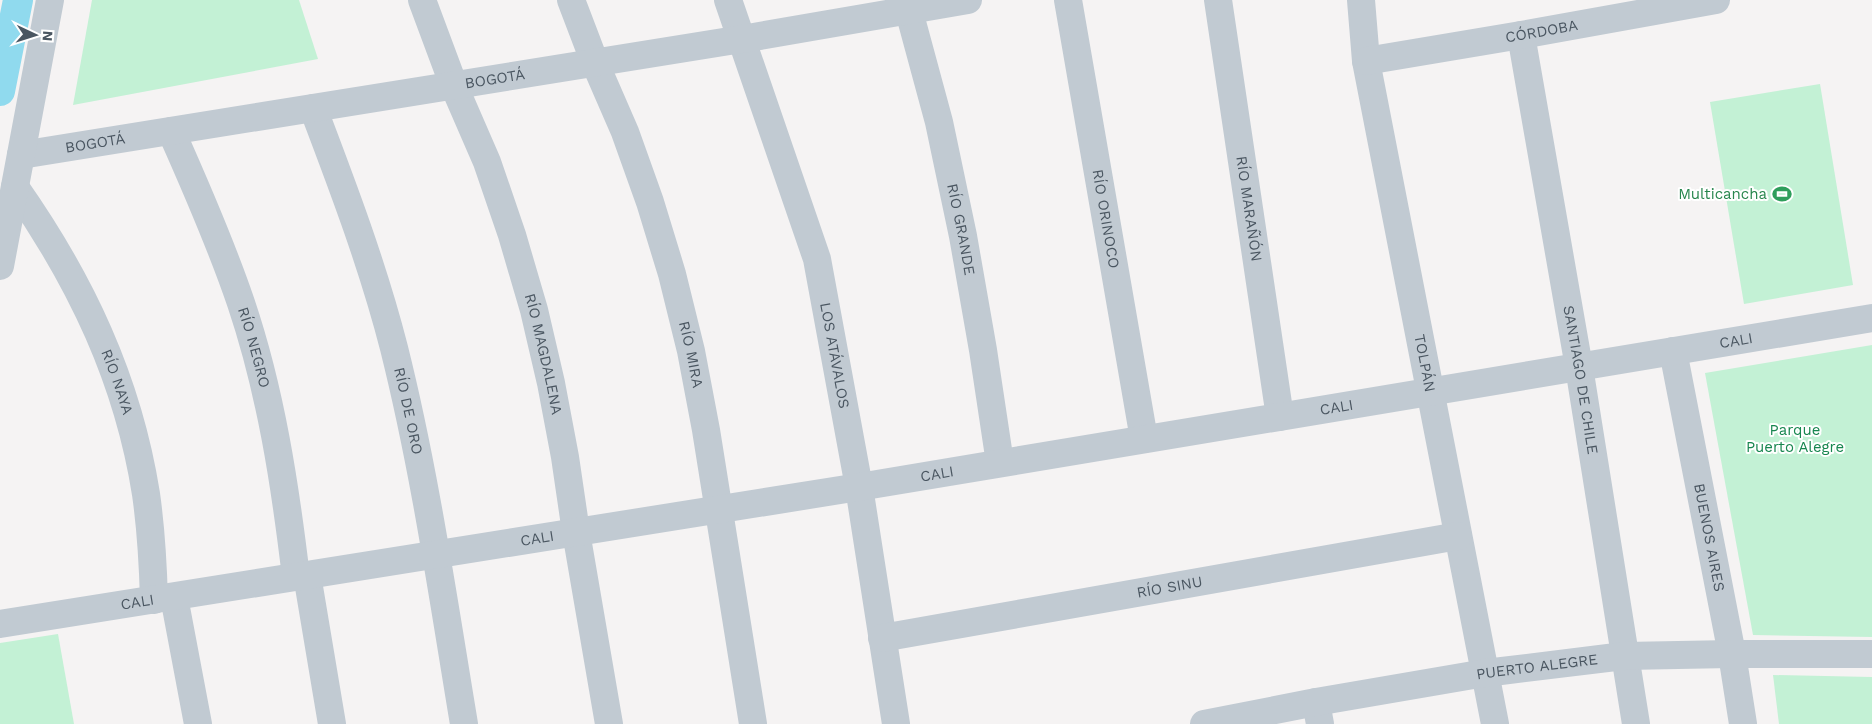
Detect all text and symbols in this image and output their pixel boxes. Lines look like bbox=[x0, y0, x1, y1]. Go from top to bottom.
north arrow bbox=[10, 10, 60, 60]
street label: CÓRDOBA bbox=[1504, 16, 1579, 46]
text: N bbox=[40, 30, 56, 42]
street label: BOGOTÁ bbox=[464, 65, 526, 92]
street label: BOGOTÁ bbox=[64, 129, 126, 157]
street label: RÍO MARAÑÓN bbox=[1232, 155, 1266, 263]
street label: RÍO ORINOCO bbox=[1088, 168, 1123, 270]
street label: RÍO GRANDE bbox=[943, 182, 979, 277]
sports icon: Multicancha bbox=[1771, 183, 1793, 205]
place label: Multicancha bbox=[1678, 185, 1767, 203]
street label: RÍO MAGDALENA bbox=[521, 291, 566, 416]
street label: LOS ATÁVALOS bbox=[816, 301, 853, 410]
street label: SANTIAGO DE CHILE bbox=[1559, 304, 1602, 456]
street label: RÍO NEGRO bbox=[234, 305, 274, 390]
street label: RÍO MIRA bbox=[675, 319, 707, 390]
street label: CALI bbox=[1718, 329, 1754, 352]
street label: TOLPÁN bbox=[1410, 333, 1439, 393]
street label: RÍO NAYA bbox=[97, 347, 137, 417]
street label: RÍO DE ORO bbox=[390, 366, 427, 456]
street label: CALI bbox=[1318, 396, 1355, 419]
park label: Parque Puerto Alegre bbox=[1746, 421, 1844, 456]
street label: CALI bbox=[919, 462, 955, 486]
street label: BUENOS AIRES bbox=[1690, 482, 1729, 593]
street label: CALI bbox=[519, 527, 555, 550]
street label: RÍO SINU bbox=[1135, 572, 1204, 602]
street label: CALI bbox=[119, 591, 155, 614]
street label: PUERTO ALEGRE bbox=[1475, 650, 1599, 683]

